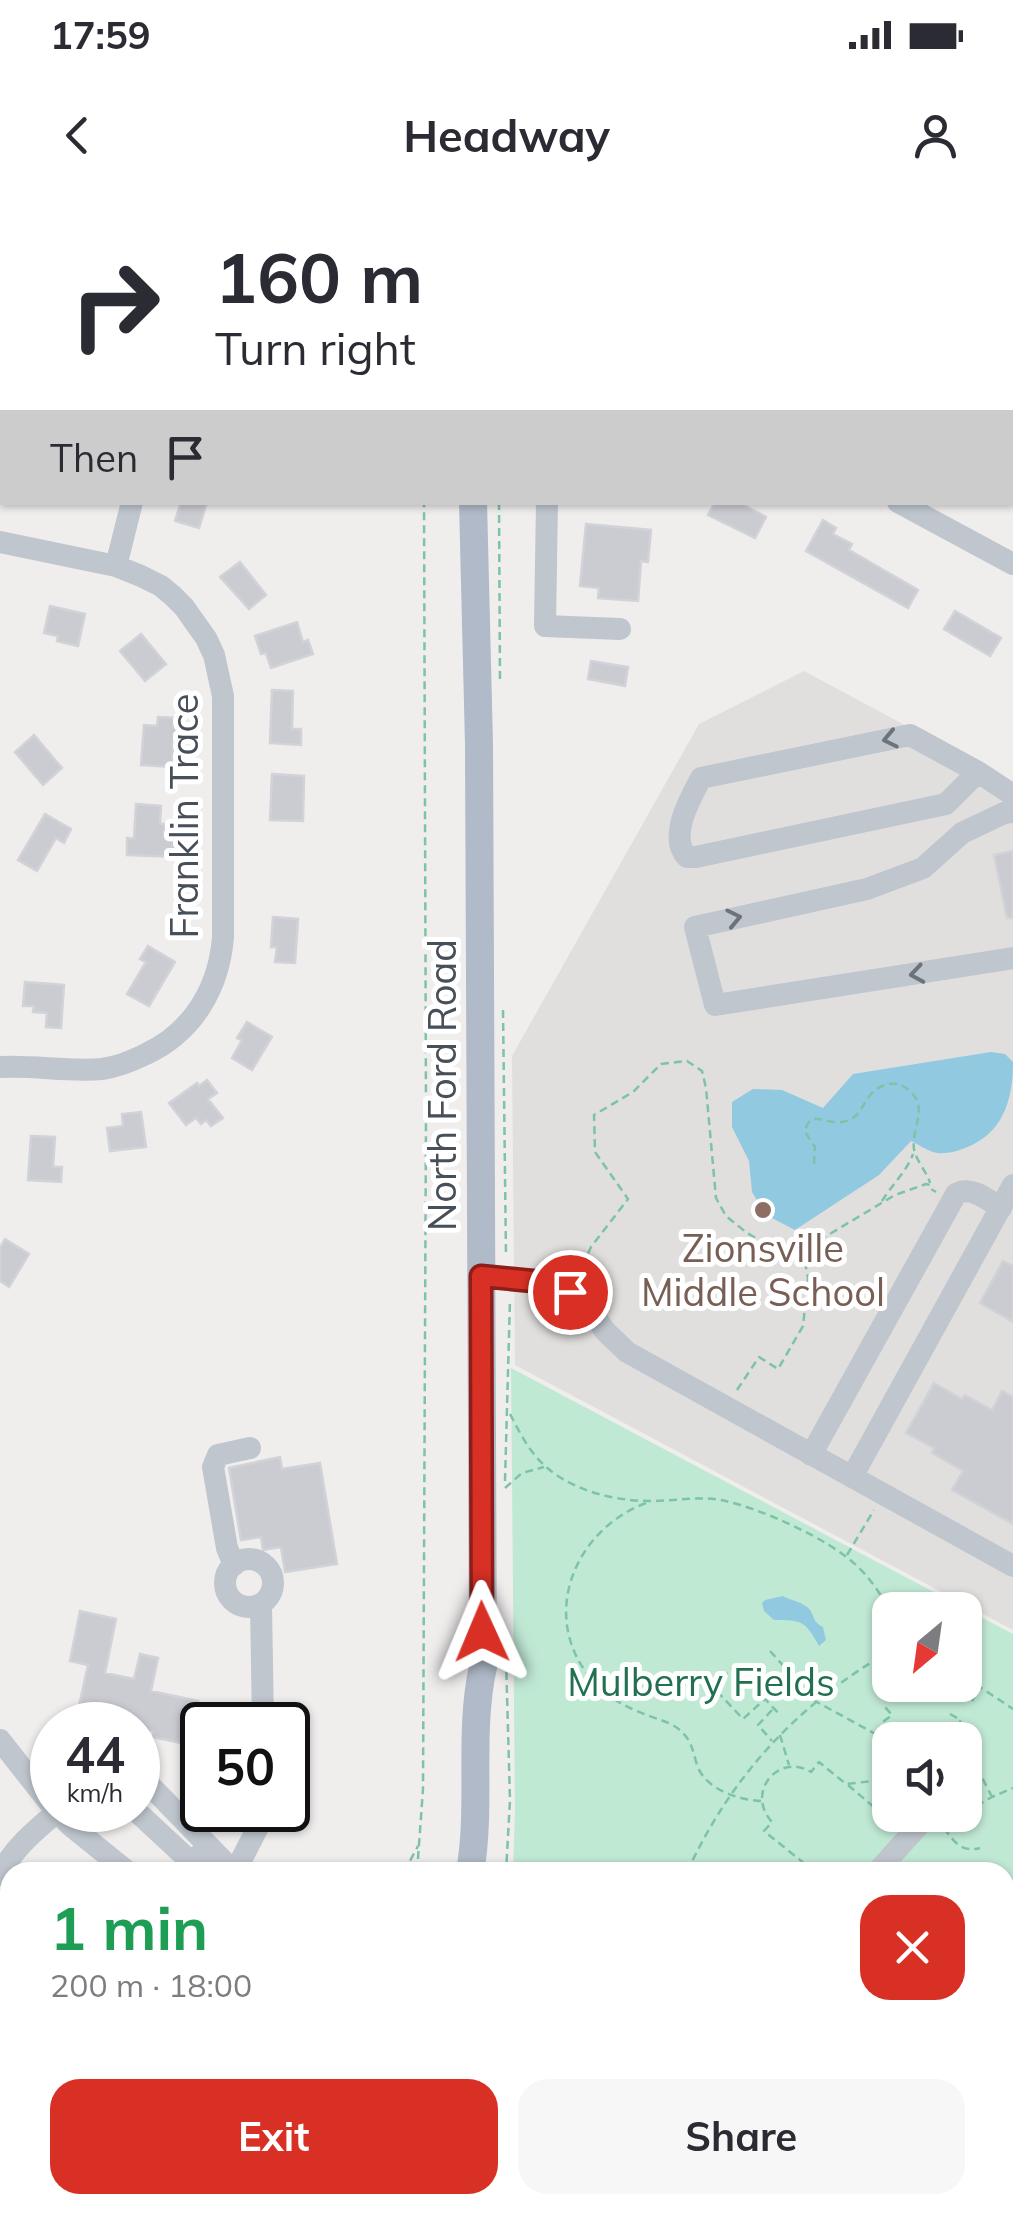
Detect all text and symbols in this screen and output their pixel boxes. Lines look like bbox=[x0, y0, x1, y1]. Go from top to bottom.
text: 17:59 bbox=[50, 11, 151, 59]
text: Headway bbox=[403, 107, 610, 163]
icon: back bbox=[50, 108, 105, 163]
icon: person bbox=[908, 108, 963, 163]
text: 160 m bbox=[215, 233, 423, 321]
icon: right bbox=[50, 240, 180, 370]
text: Turn right bbox=[215, 320, 416, 376]
icon: arrive bbox=[158, 430, 213, 485]
text: Then bbox=[50, 434, 138, 482]
street label: Franklin Trace bbox=[160, 693, 208, 939]
one-way arrow bbox=[882, 727, 899, 748]
one-way arrow bbox=[725, 909, 742, 930]
street label: North Ford Road bbox=[418, 939, 466, 1231]
one-way arrow bbox=[908, 962, 925, 983]
marker: Zionsville Middle School bbox=[752, 1199, 774, 1221]
place label: Zionsville Middle School bbox=[641, 1224, 885, 1316]
pin bbox=[528, 1250, 613, 1335]
icon: arrive bbox=[543, 1265, 598, 1320]
position arrow bbox=[430, 1580, 534, 1684]
north arrow bbox=[872, 1592, 982, 1702]
map controls bbox=[872, 1592, 982, 1832]
park label: Mulberry Fields bbox=[567, 1658, 835, 1706]
speed limit sign: 50 bbox=[180, 1702, 310, 1832]
button: sound bbox=[872, 1722, 982, 1832]
text: 44 bbox=[65, 1723, 125, 1786]
text: km/h bbox=[67, 1777, 123, 1808]
text: 1 min bbox=[50, 1890, 208, 1965]
button: close bbox=[860, 1895, 965, 2000]
text: 200 m · 18:00 bbox=[50, 1965, 252, 2005]
button: Exit bbox=[50, 2079, 498, 2194]
button: Share bbox=[518, 2079, 965, 2194]

